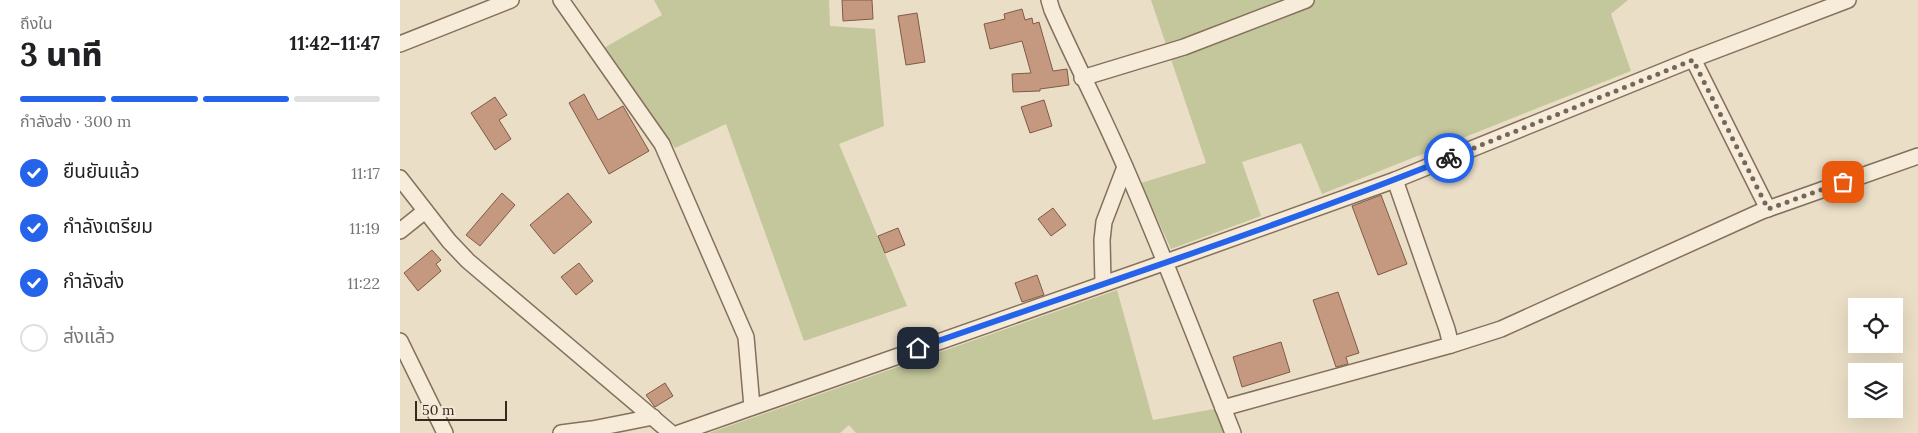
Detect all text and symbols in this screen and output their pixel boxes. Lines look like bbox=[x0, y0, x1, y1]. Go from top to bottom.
text: ถึงใน bbox=[20, 13, 53, 33]
text: 11:42–11:47 bbox=[289, 31, 380, 55]
text: 3 นาที bbox=[20, 34, 102, 75]
text: กำลังส่ง · 300 m bbox=[20, 111, 131, 131]
courier bbox=[1424, 133, 1474, 183]
icon: bike bbox=[1435, 144, 1463, 172]
icon: check bbox=[20, 159, 48, 187]
text: ยืนยันแล้ว bbox=[63, 159, 140, 183]
pin bbox=[1822, 161, 1864, 203]
text: 11:17 bbox=[351, 163, 380, 183]
icon: bag bbox=[1829, 168, 1857, 196]
icon: check bbox=[20, 214, 48, 242]
text: กำลังเตรียม bbox=[63, 214, 153, 238]
text: 11:19 bbox=[349, 218, 380, 238]
icon: check bbox=[20, 269, 48, 297]
text: กำลังส่ง bbox=[63, 269, 124, 293]
text: 11:22 bbox=[347, 273, 380, 293]
map controls bbox=[1848, 298, 1903, 418]
button: locate bbox=[1848, 298, 1903, 353]
text: ส่งแล้ว bbox=[63, 324, 115, 348]
pin bbox=[897, 327, 939, 369]
icon: home bbox=[904, 334, 932, 362]
button: layers bbox=[1848, 363, 1903, 418]
scale bar bbox=[415, 398, 508, 421]
text: 50 m bbox=[422, 401, 455, 419]

